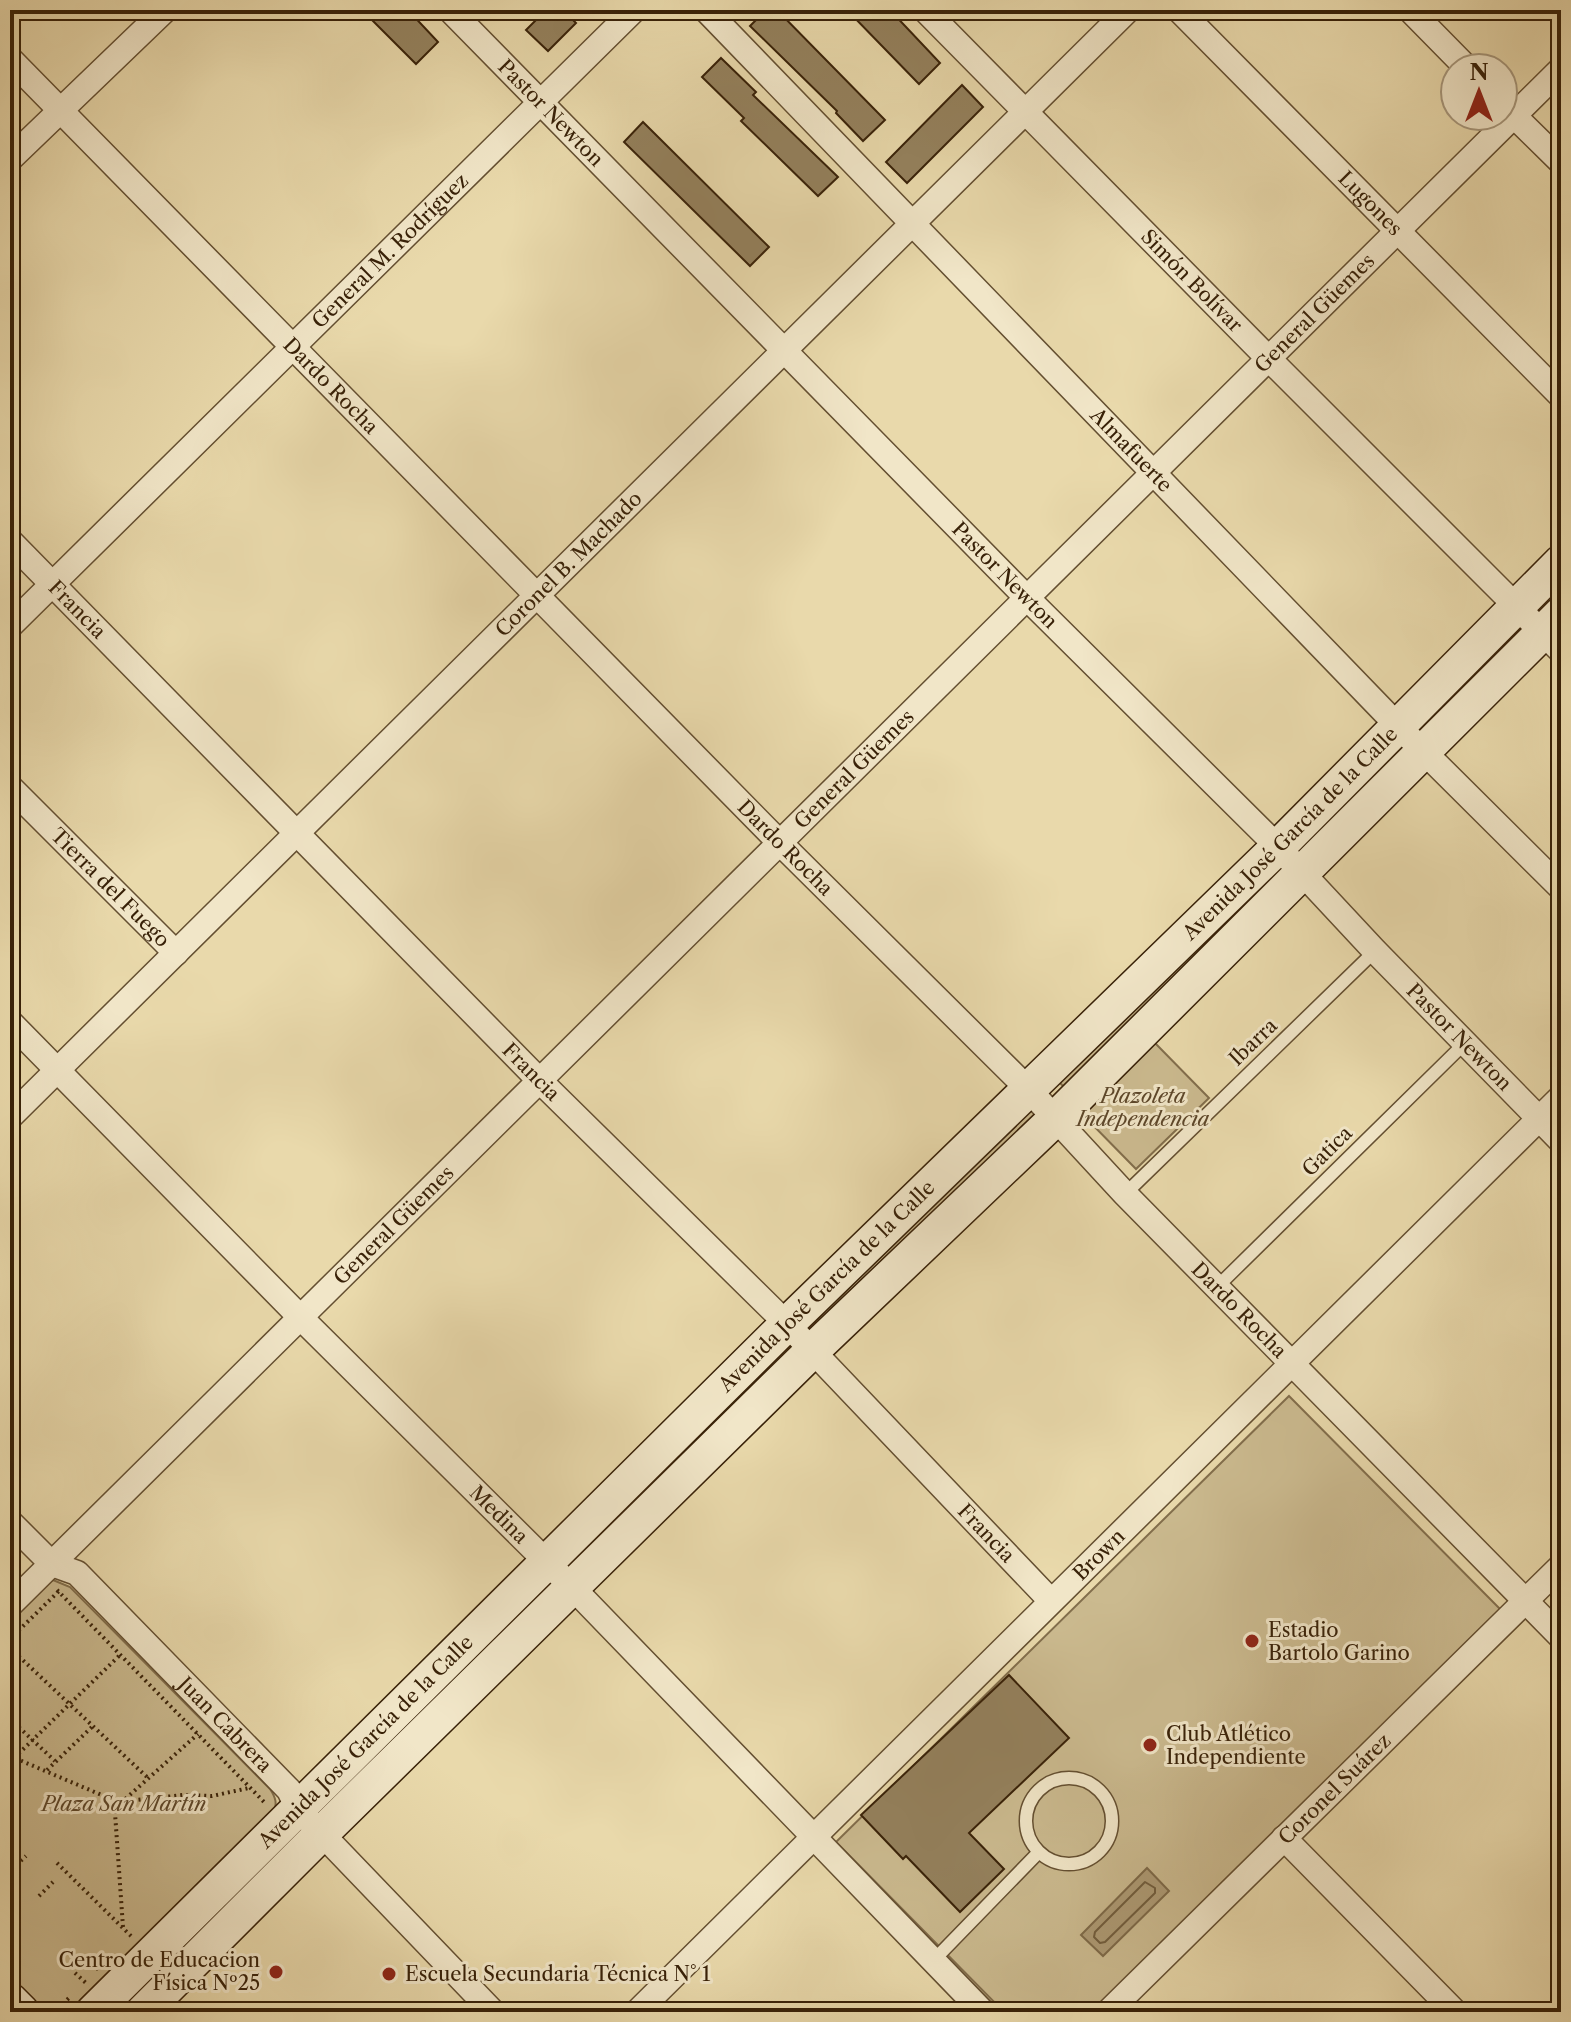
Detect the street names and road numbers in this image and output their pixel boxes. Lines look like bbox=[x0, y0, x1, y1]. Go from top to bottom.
street label: Pastor Newton bbox=[493, 54, 609, 172]
street label: Lugones bbox=[1333, 166, 1407, 240]
street label: General M. Rodríguez bbox=[307, 169, 473, 333]
street label: Simón Bolívar bbox=[1136, 224, 1248, 337]
street label: General Güemes bbox=[1250, 249, 1380, 378]
street label: Dardo Rocha bbox=[279, 333, 384, 439]
street label: Almafuerte bbox=[1085, 402, 1177, 497]
street label: Coronel B. Machado bbox=[490, 486, 647, 642]
street label: Pastor Newton bbox=[947, 517, 1063, 634]
street label: Francia bbox=[44, 576, 111, 644]
street label: General Güemes bbox=[789, 705, 919, 834]
street label: Avenida José García de la Calle bbox=[1177, 722, 1402, 946]
street label: Dardo Rocha bbox=[733, 795, 838, 901]
street label: Tierra del Fuego bbox=[46, 823, 175, 952]
street label: Pastor Newton bbox=[1402, 979, 1517, 1096]
street label: Ibarra bbox=[1224, 1013, 1282, 1071]
street label: Francia bbox=[498, 1038, 565, 1106]
street label: Gatica bbox=[1297, 1121, 1357, 1181]
street label: General Güemes bbox=[329, 1160, 459, 1290]
street label: Avenida José García de la Calle bbox=[713, 1175, 940, 1398]
street label: Dardo Rocha bbox=[1187, 1257, 1292, 1363]
street label: Medina bbox=[465, 1480, 533, 1549]
street label: Francia bbox=[953, 1499, 1020, 1568]
street label: Brown bbox=[1068, 1524, 1130, 1585]
street label: Avenida José García de la Calle bbox=[253, 1630, 478, 1854]
street label: Juan Cabrera bbox=[171, 1670, 277, 1778]
street label: Coronel Suárez bbox=[1274, 1729, 1396, 1849]

